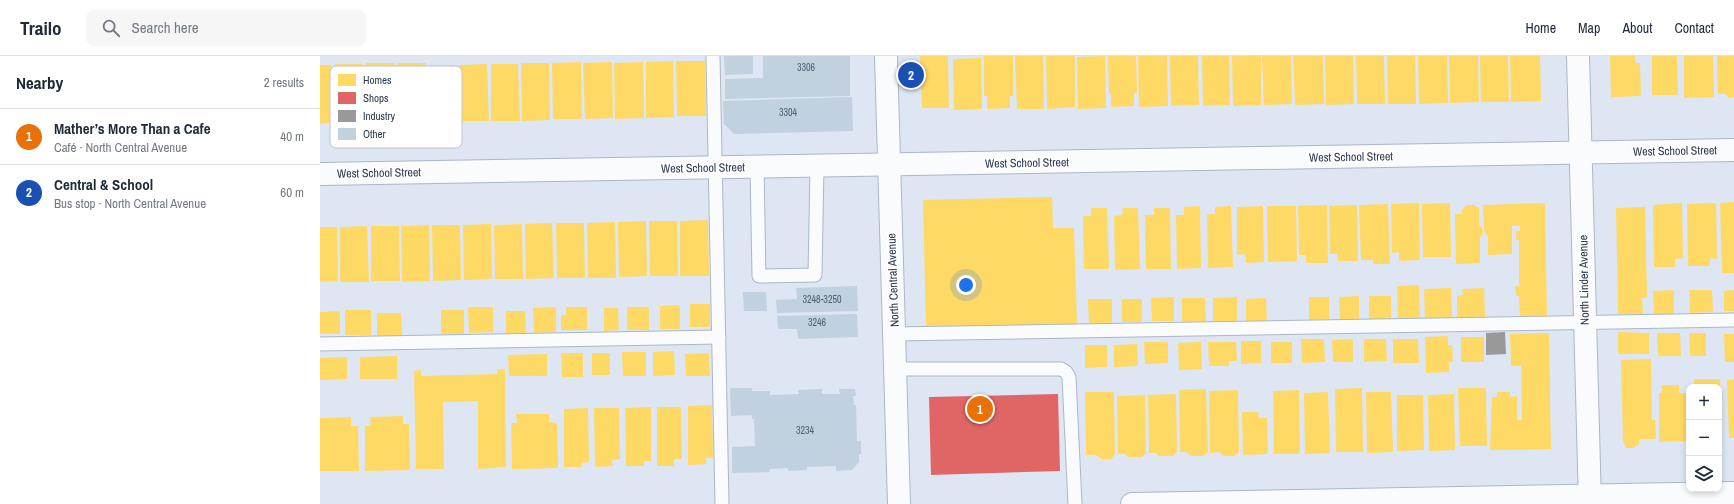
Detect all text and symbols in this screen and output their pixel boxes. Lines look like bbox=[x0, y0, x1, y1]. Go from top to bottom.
search box bbox=[86, 10, 366, 46]
text: Trailo bbox=[20, 15, 62, 41]
icon: search bbox=[100, 17, 122, 39]
text: Search here bbox=[132, 17, 199, 38]
text: Home bbox=[1525, 19, 1556, 37]
text: Map bbox=[1578, 19, 1600, 37]
text: About bbox=[1622, 19, 1652, 37]
text: Contact bbox=[1674, 19, 1714, 37]
pin: 2 bbox=[898, 60, 924, 90]
house number: 3306 bbox=[797, 61, 816, 74]
legend bbox=[330, 66, 462, 148]
text: Nearby bbox=[16, 71, 63, 94]
text: Homes bbox=[363, 73, 392, 87]
text: 2 results bbox=[264, 74, 304, 91]
text: Shops bbox=[363, 91, 389, 105]
house number: 3304 bbox=[779, 106, 798, 119]
text: Industry bbox=[363, 109, 396, 123]
text: Mather’s More Than a Cafe bbox=[54, 118, 211, 139]
text: Other bbox=[363, 127, 386, 141]
text: 1 bbox=[26, 128, 32, 145]
text: 40 m bbox=[280, 128, 304, 145]
text: Café · North Central Avenue bbox=[54, 139, 187, 156]
street label: West School Street bbox=[1633, 142, 1717, 160]
street label: West School Street bbox=[1309, 148, 1393, 166]
street label: West School Street bbox=[985, 154, 1069, 172]
street label: West School Street bbox=[661, 159, 745, 177]
street label: West School Street bbox=[337, 164, 421, 182]
text: Central & School bbox=[54, 174, 153, 195]
text: 2 bbox=[26, 184, 32, 201]
text: 60 m bbox=[280, 184, 304, 201]
text: Bus stop · North Central Avenue bbox=[54, 195, 206, 212]
street label: North Central Avenue bbox=[883, 233, 903, 327]
street label: North Linder Avenue bbox=[1575, 235, 1593, 325]
your location bbox=[956, 275, 976, 295]
house number: 3248-3250 bbox=[802, 293, 842, 306]
house number: 3246 bbox=[808, 316, 827, 329]
map controls bbox=[1686, 384, 1722, 492]
button: + bbox=[1686, 384, 1722, 420]
pin: 1 bbox=[967, 394, 993, 424]
button: − bbox=[1686, 420, 1722, 456]
house number: 3234 bbox=[796, 424, 815, 437]
button: layers bbox=[1686, 456, 1722, 492]

